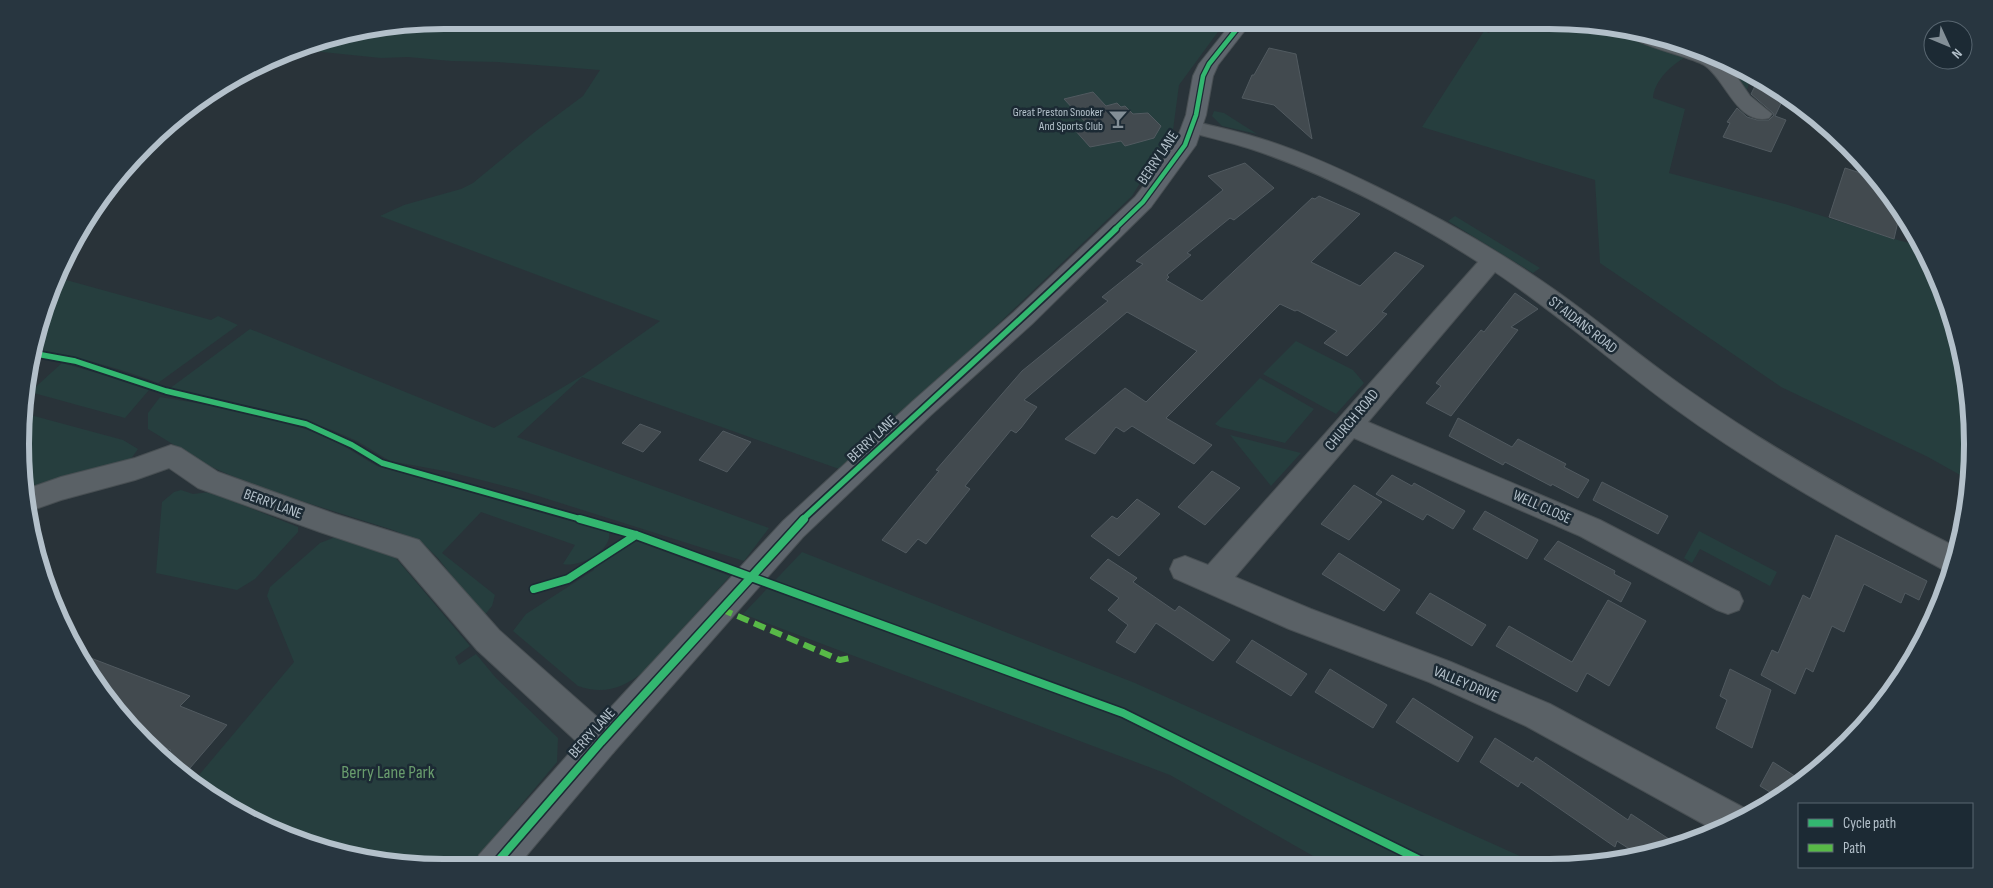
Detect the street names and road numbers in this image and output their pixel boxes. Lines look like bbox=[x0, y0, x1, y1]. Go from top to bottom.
street label: BERRY LANE bbox=[1133, 127, 1183, 189]
street label: ST AIDANS ROAD bbox=[1545, 292, 1621, 358]
street label: CHURCH ROAD bbox=[1321, 385, 1383, 455]
street label: BERRY LANE bbox=[843, 411, 901, 467]
street label: BERRY LANE bbox=[241, 485, 305, 523]
street label: WELL CLOSE bbox=[1510, 486, 1574, 528]
street label: VALLEY DRIVE bbox=[1431, 662, 1501, 706]
street label: BERRY LANE bbox=[564, 704, 620, 762]

